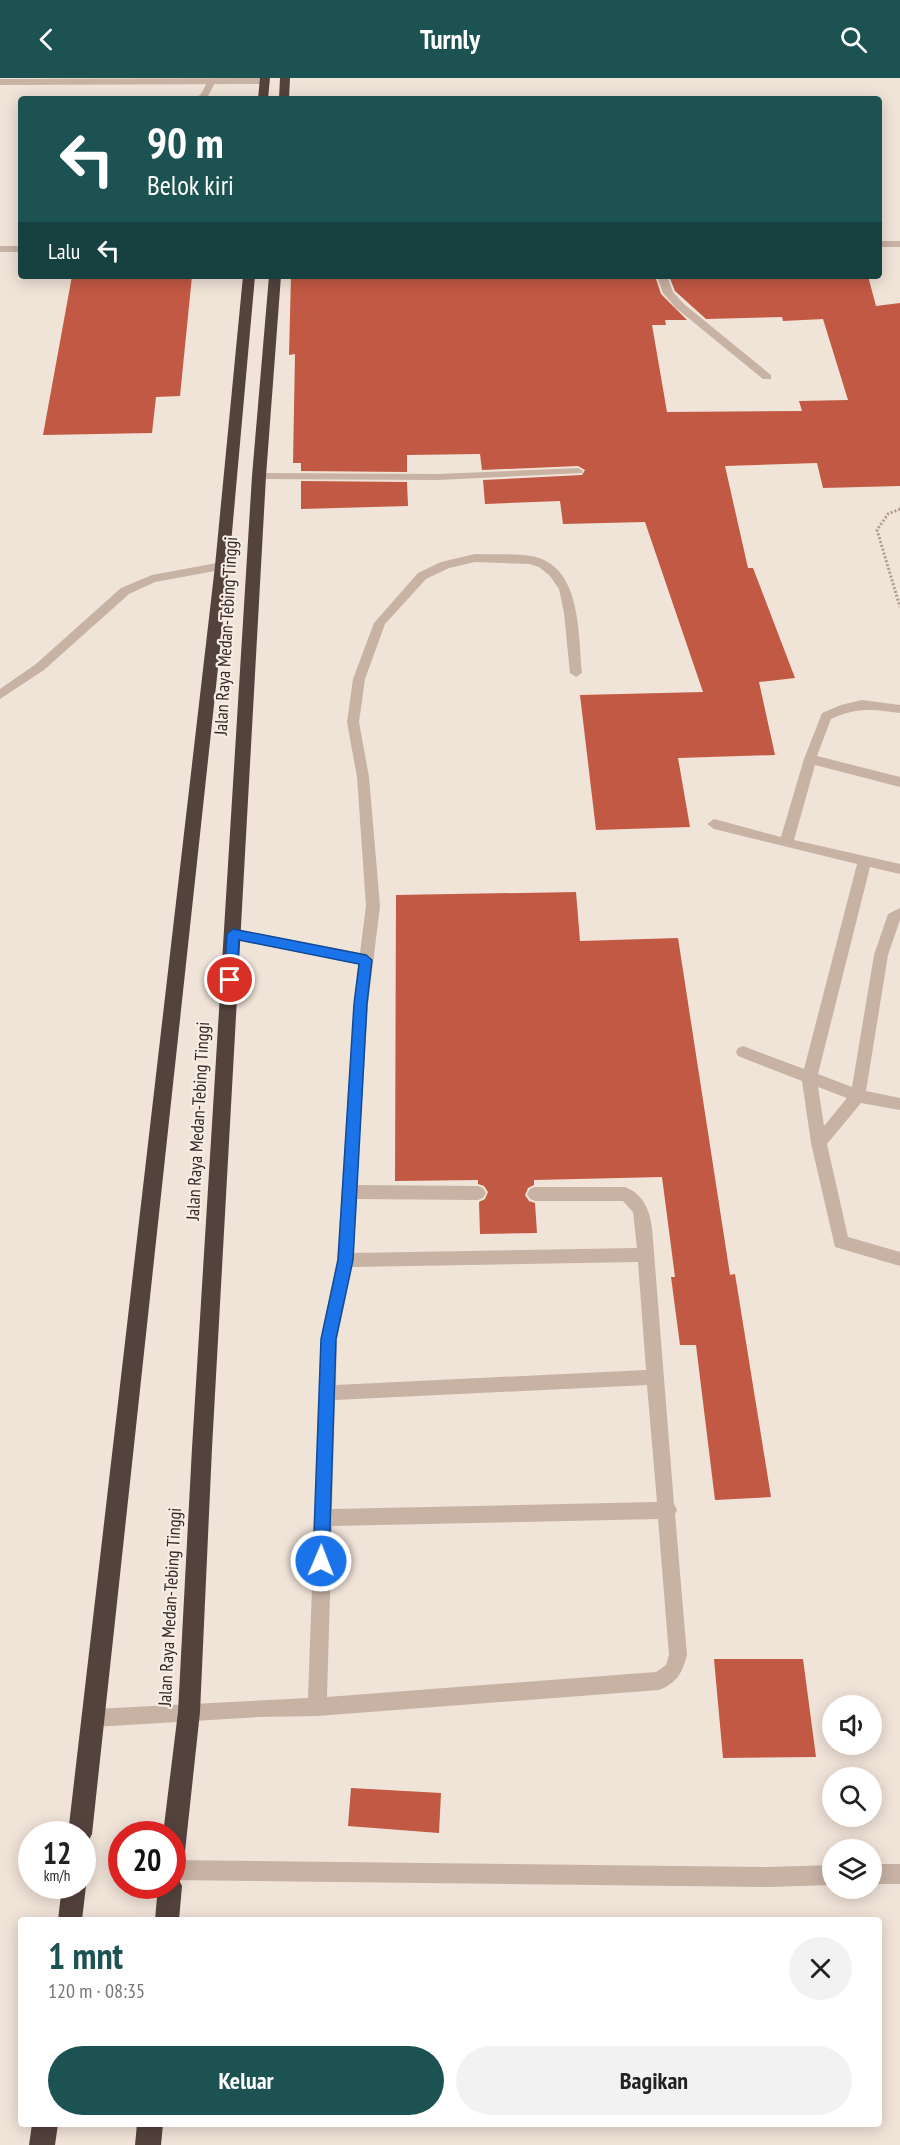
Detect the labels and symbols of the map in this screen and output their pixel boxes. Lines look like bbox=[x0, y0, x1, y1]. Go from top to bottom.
street label: Jalan Raya Medan-Tebing Tinggi bbox=[209, 536, 242, 737]
pin bbox=[204, 954, 255, 1005]
street label: Jalan Raya Medan-Tebing Tinggi bbox=[181, 1021, 214, 1222]
street label: Jalan Raya Medan-Tebing Tinggi bbox=[153, 1507, 186, 1708]
position arrow bbox=[289, 1529, 353, 1593]
speed limit sign: 20 bbox=[108, 1821, 186, 1899]

